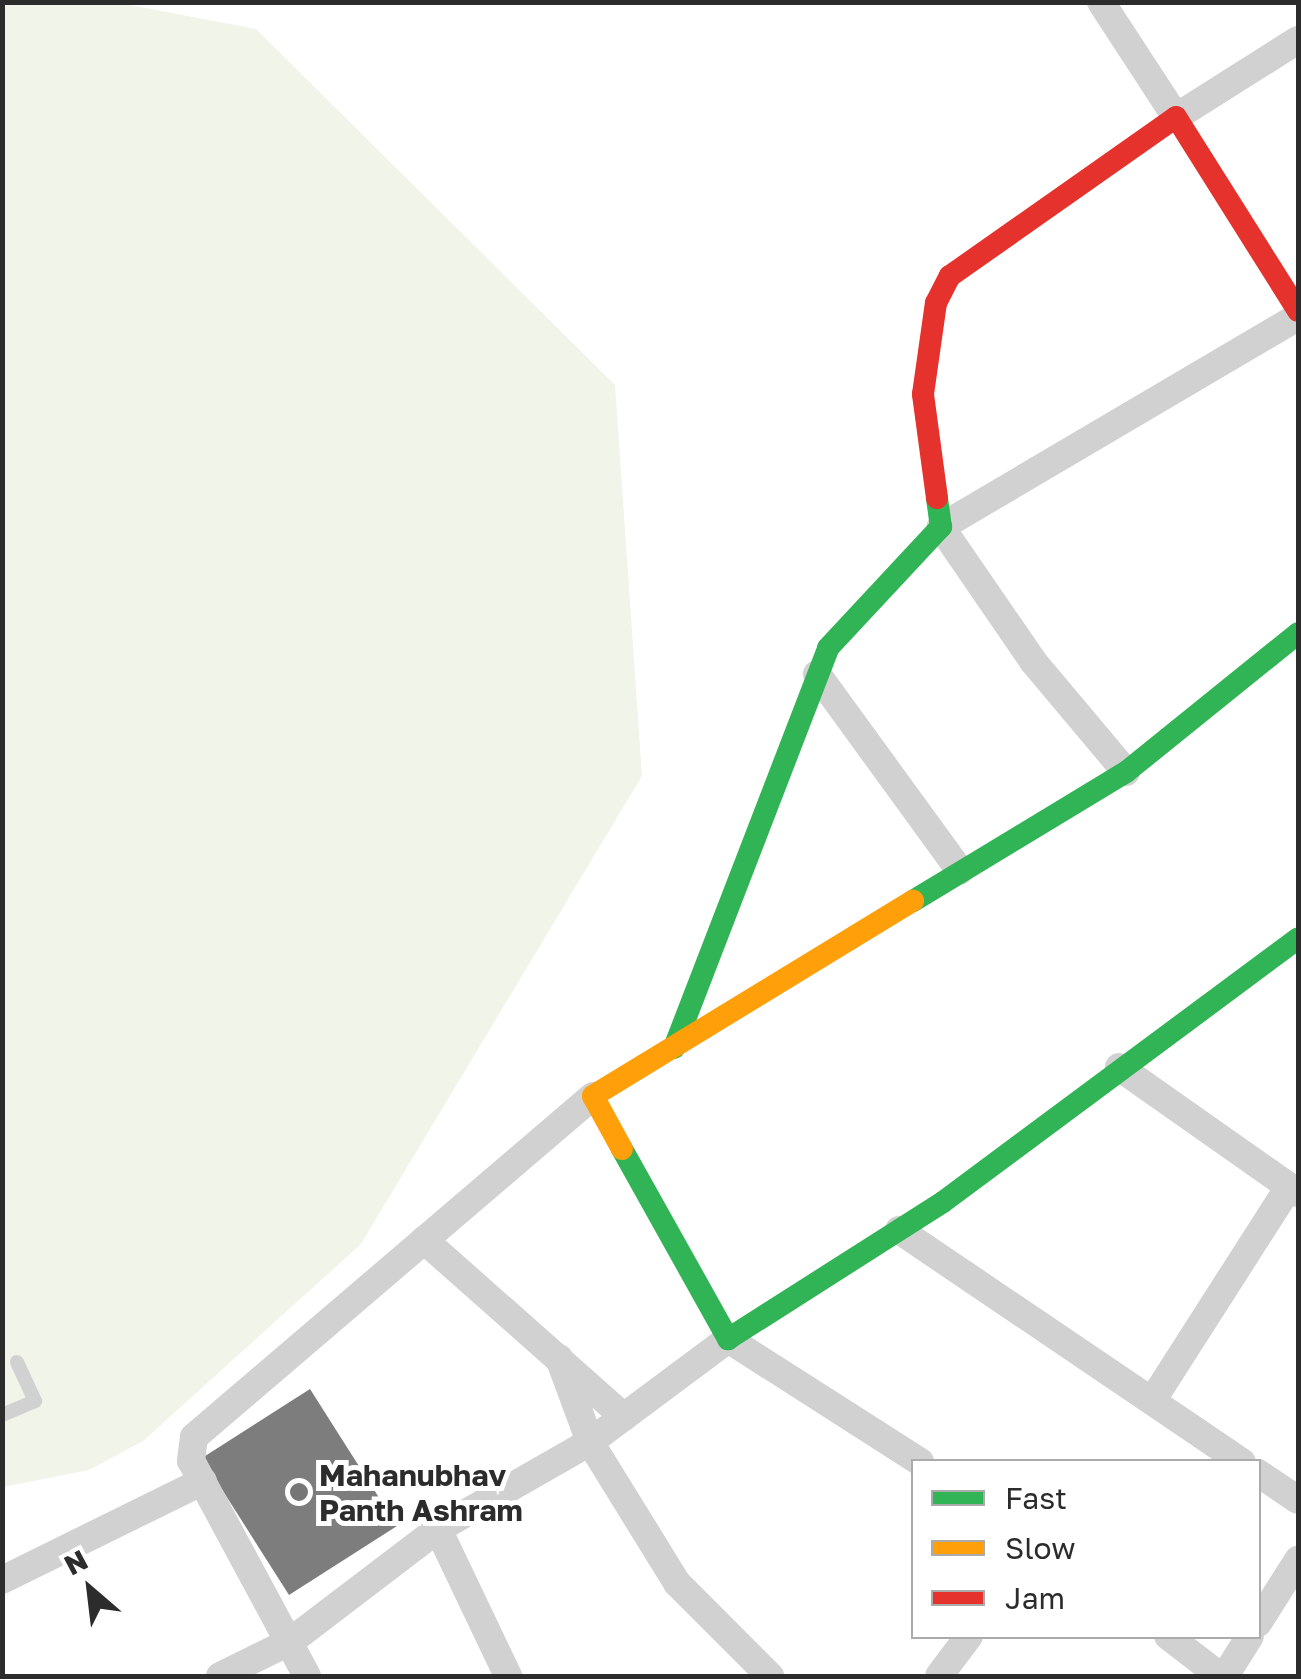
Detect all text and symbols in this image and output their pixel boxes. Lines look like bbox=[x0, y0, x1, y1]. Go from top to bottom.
place label: Mahanubhav Panth Ashram bbox=[319, 1457, 523, 1528]
legend bbox=[911, 1459, 1261, 1639]
text: Fast bbox=[1005, 1480, 1067, 1516]
marker: Mahanubhav Panth Ashram bbox=[288, 1481, 310, 1503]
text: Slow bbox=[1005, 1530, 1076, 1566]
north arrow bbox=[40, 1539, 140, 1639]
text: N bbox=[59, 1543, 93, 1582]
text: Jam bbox=[1005, 1580, 1065, 1616]

